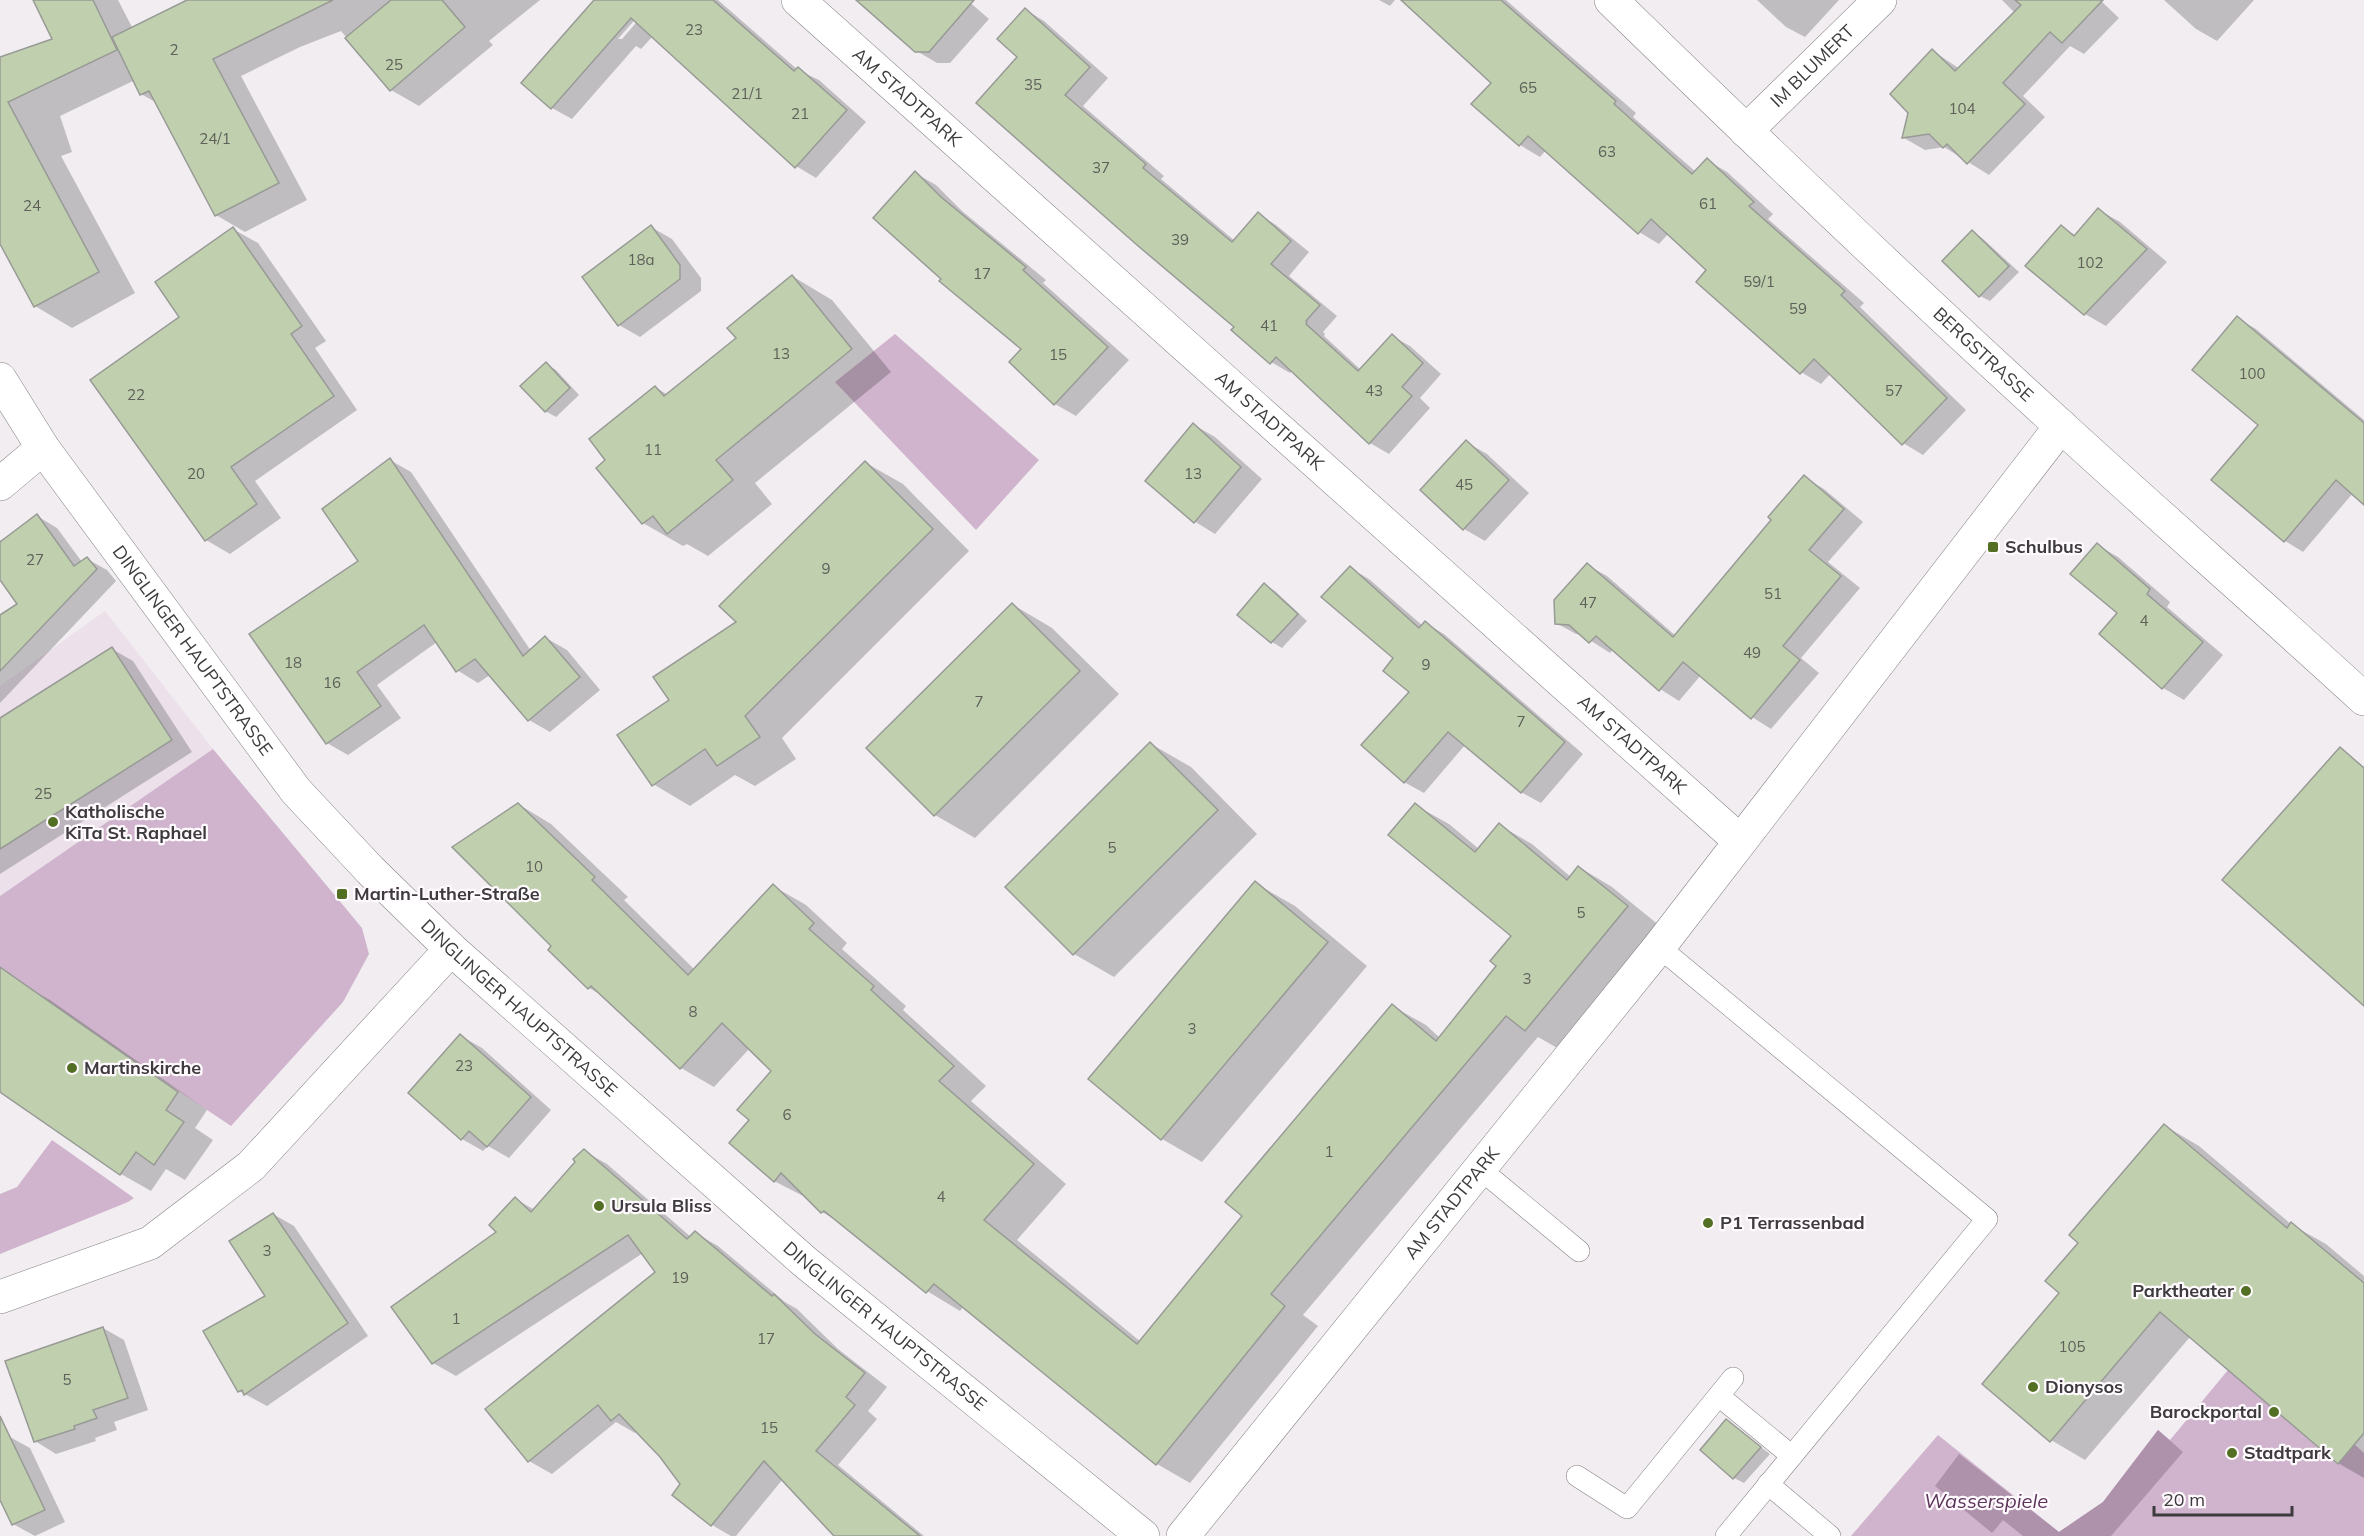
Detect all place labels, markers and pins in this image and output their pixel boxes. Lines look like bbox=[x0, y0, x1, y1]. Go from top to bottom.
place label: Schulbus bbox=[2005, 535, 2083, 558]
marker: Schulbus bbox=[1986, 540, 2000, 554]
place label: Katholische KiTa St. Raphael bbox=[65, 800, 207, 844]
marker: Katholische KiTa St. Raphael bbox=[46, 815, 60, 829]
place label: Martin-Luther-Straße bbox=[354, 882, 540, 905]
marker: Martin-Luther-Straße bbox=[335, 887, 349, 901]
place label: Martinskirche bbox=[84, 1056, 201, 1079]
marker: Martinskirche bbox=[65, 1061, 79, 1075]
place label: Ursula Bliss bbox=[611, 1194, 712, 1217]
marker: Ursula Bliss bbox=[592, 1199, 606, 1213]
place label: P1 Terrassenbad bbox=[1720, 1211, 1865, 1234]
marker: P1 Terrassenbad bbox=[1701, 1216, 1715, 1230]
place label: Parktheater bbox=[2132, 1279, 2235, 1302]
marker: Parktheater bbox=[2239, 1284, 2253, 1298]
place label: Dionysos bbox=[2045, 1375, 2123, 1398]
marker: Dionysos bbox=[2026, 1380, 2040, 1394]
place label: Barockportal bbox=[2150, 1400, 2262, 1423]
marker: Barockportal bbox=[2267, 1405, 2281, 1419]
place label: Stadtpark bbox=[2244, 1441, 2332, 1464]
marker: Stadtpark bbox=[2225, 1446, 2239, 1460]

